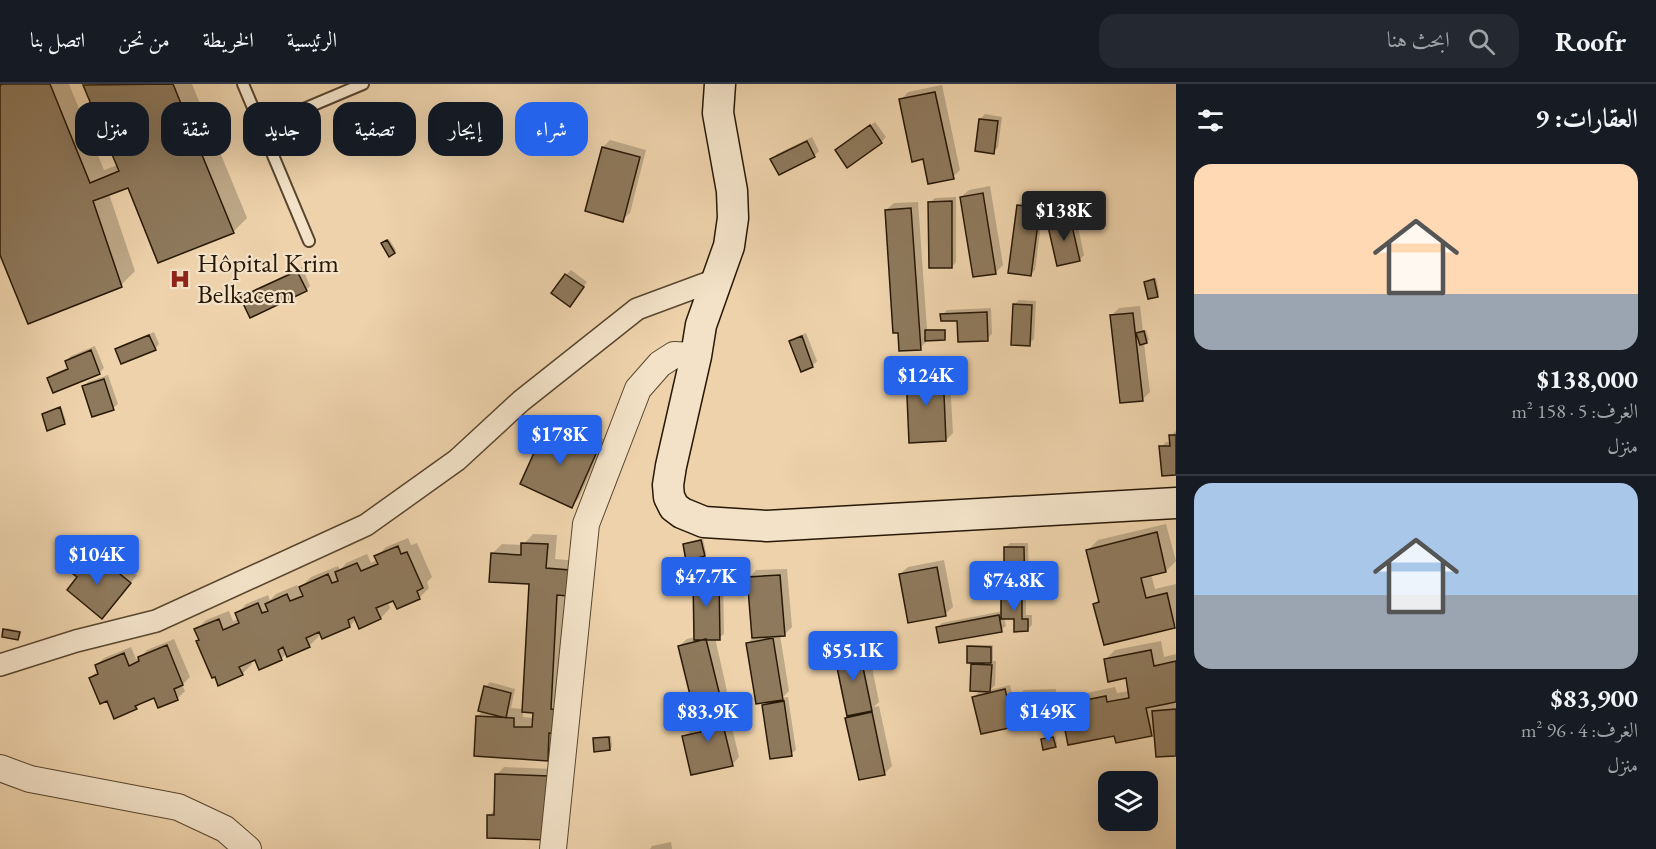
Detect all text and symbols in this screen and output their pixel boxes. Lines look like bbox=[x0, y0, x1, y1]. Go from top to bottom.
search box bbox=[1099, 14, 1519, 68]
text: Roofr bbox=[1555, 23, 1626, 59]
text: ابحث هنا bbox=[1387, 25, 1450, 54]
icon: search bbox=[1465, 25, 1498, 58]
text: اتصل بنا bbox=[30, 26, 85, 53]
text: من نحن bbox=[118, 26, 170, 53]
text: الخريطة bbox=[203, 26, 254, 53]
text: الرئيسية bbox=[287, 26, 337, 53]
text: العقارات: 9 bbox=[1535, 101, 1638, 135]
chip: منزل bbox=[75, 102, 149, 156]
chip: شقة bbox=[161, 102, 231, 156]
chip: جديد bbox=[243, 102, 321, 156]
chip: تصفية bbox=[333, 102, 416, 156]
chip: إيجار bbox=[428, 102, 503, 156]
chip: شراء bbox=[515, 102, 588, 156]
icon: filters bbox=[1194, 104, 1227, 137]
pin: $138K bbox=[1022, 191, 1106, 242]
text: $138K bbox=[1036, 197, 1092, 223]
icon: home bbox=[1362, 203, 1470, 311]
place label: Hôpital Krim Belkacem bbox=[197, 245, 339, 311]
hospital icon: Hôpital Krim Belkacem bbox=[168, 267, 192, 291]
pin: $124K bbox=[884, 356, 968, 407]
text: $124K bbox=[898, 362, 954, 388]
text: $138,000 bbox=[1537, 362, 1638, 396]
text: الغرف: 5 · 158 m² bbox=[1511, 398, 1638, 424]
pin: $178K bbox=[518, 415, 602, 466]
text: $178K bbox=[532, 421, 588, 447]
text: منزل bbox=[1607, 433, 1638, 459]
icon: home bbox=[1362, 522, 1470, 630]
pin: $104K bbox=[55, 535, 139, 586]
text: $104K bbox=[69, 541, 125, 567]
pin: $47.7K bbox=[657, 557, 755, 608]
pin: $74.8K bbox=[965, 561, 1063, 612]
text: $47.7K bbox=[675, 563, 737, 589]
text: $74.8K bbox=[983, 567, 1045, 593]
pin: $55.1K bbox=[804, 631, 902, 682]
text: $55.1K bbox=[822, 637, 884, 663]
text: $83,900 bbox=[1551, 681, 1638, 715]
pin: $83.9K bbox=[659, 692, 757, 743]
pin: $149K bbox=[1006, 692, 1090, 743]
text: $83.9K bbox=[677, 698, 739, 724]
text: $149K bbox=[1020, 698, 1076, 724]
text: الغرف: 4 · 96 m² bbox=[1521, 717, 1638, 743]
text: منزل bbox=[1607, 752, 1638, 778]
map controls bbox=[1098, 771, 1158, 831]
button: layers bbox=[1098, 771, 1158, 831]

